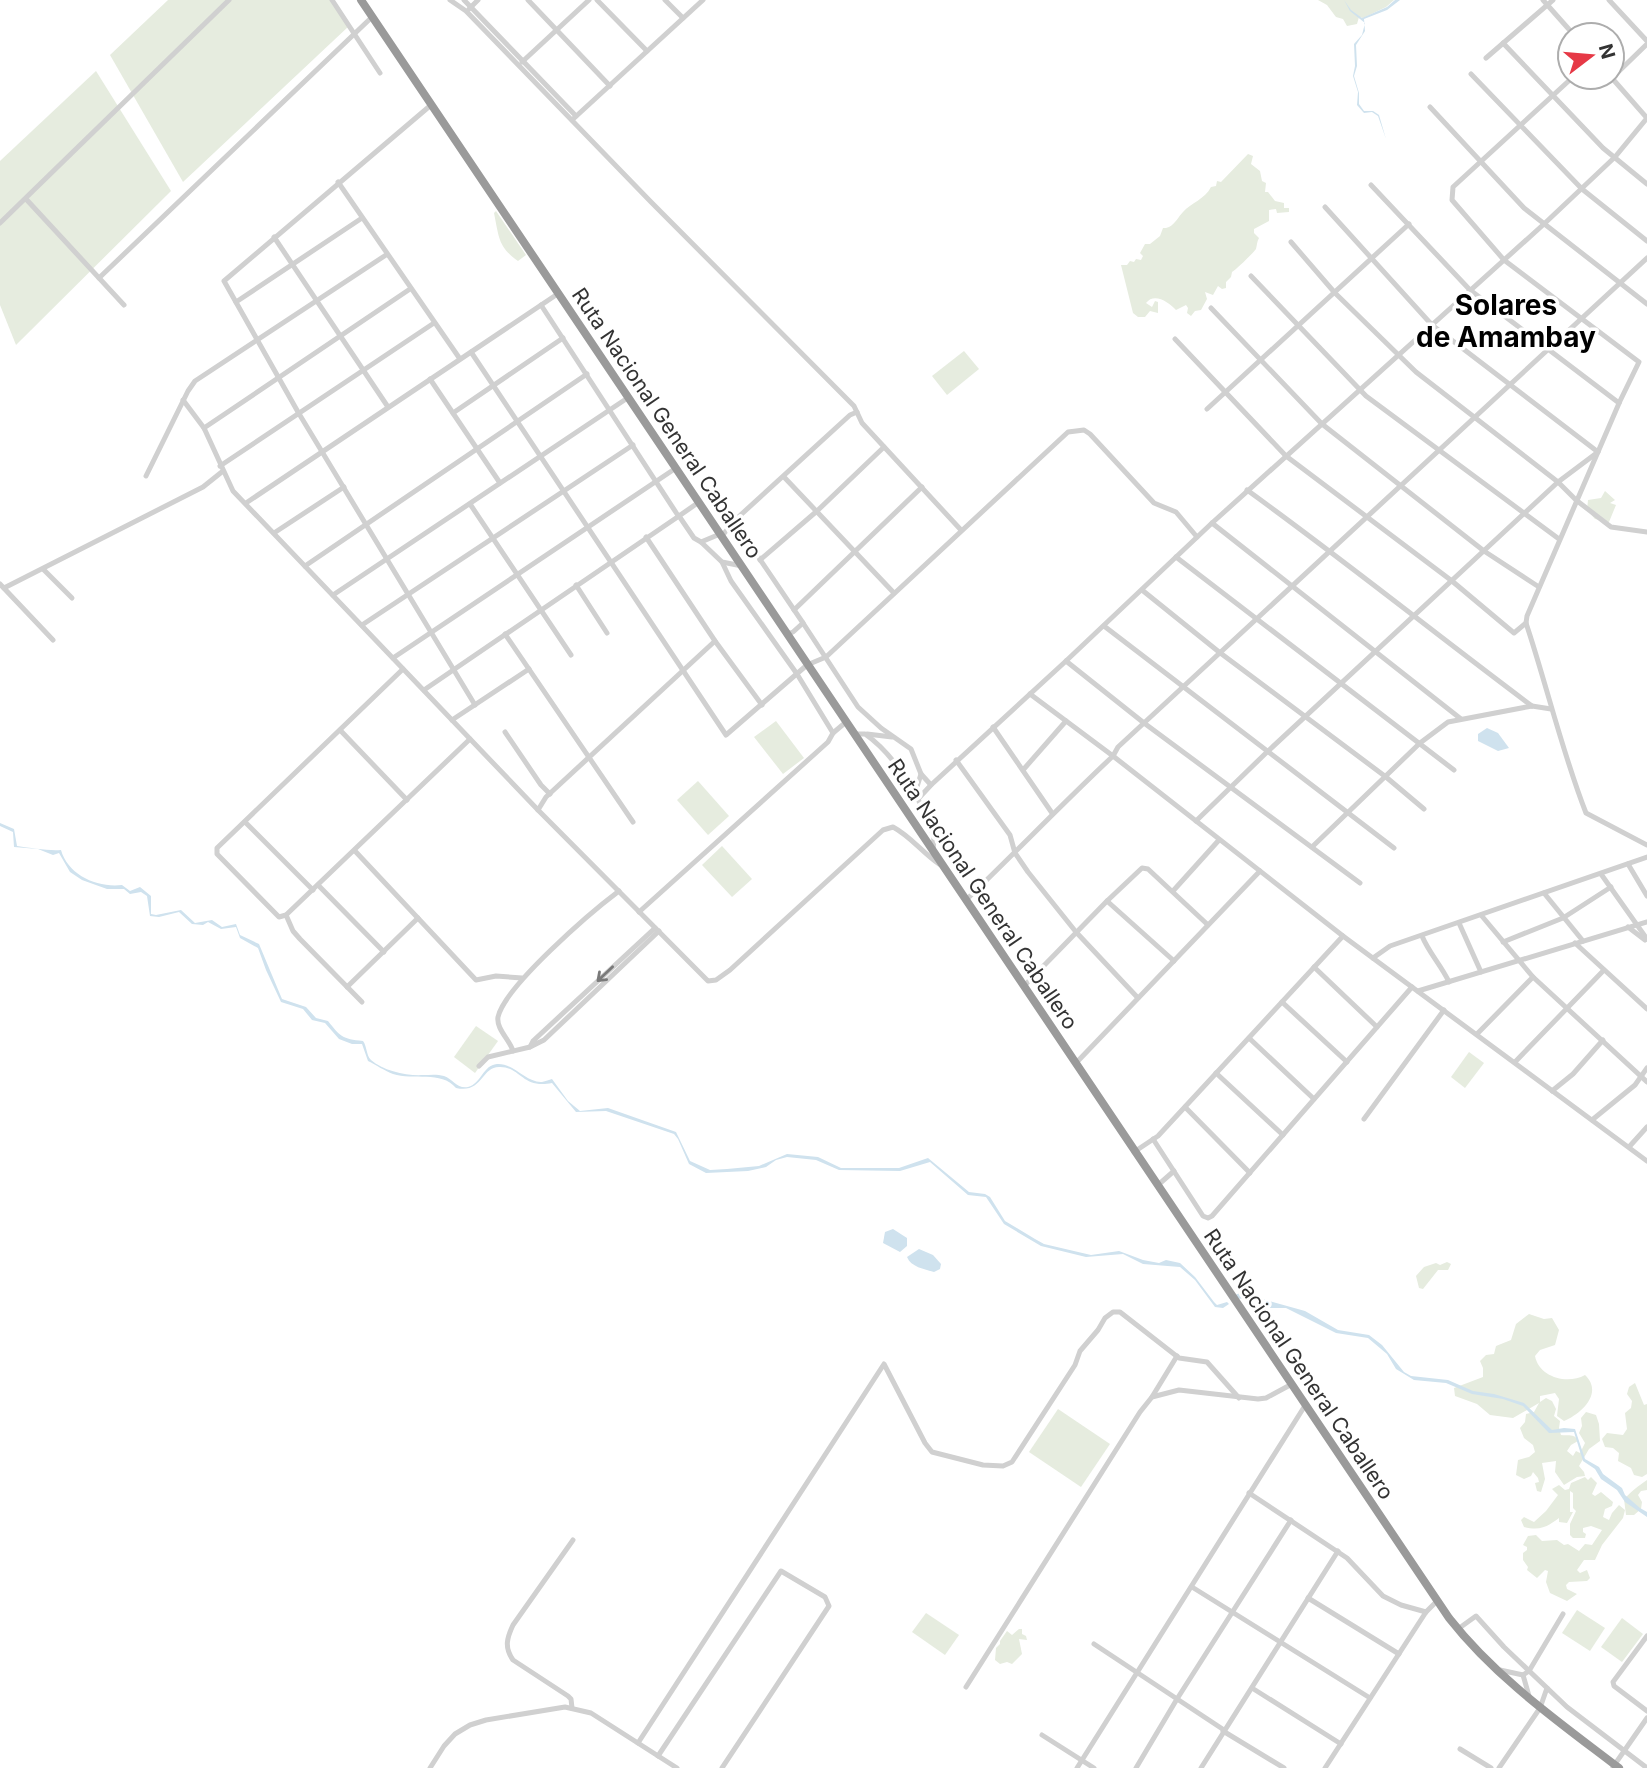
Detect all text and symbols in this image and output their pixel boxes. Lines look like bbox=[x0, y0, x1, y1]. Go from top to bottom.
north arrow bbox=[1556, 21, 1626, 91]
text: N bbox=[1594, 41, 1620, 62]
street label: Ruta Nacional General Caballero bbox=[567, 283, 767, 563]
district label: Solares de Amambay bbox=[1416, 288, 1596, 354]
street label: Ruta Nacional General Caballero bbox=[883, 754, 1083, 1034]
one-way arrow bbox=[596, 966, 614, 982]
street label: Ruta Nacional General Caballero bbox=[1199, 1224, 1399, 1504]

